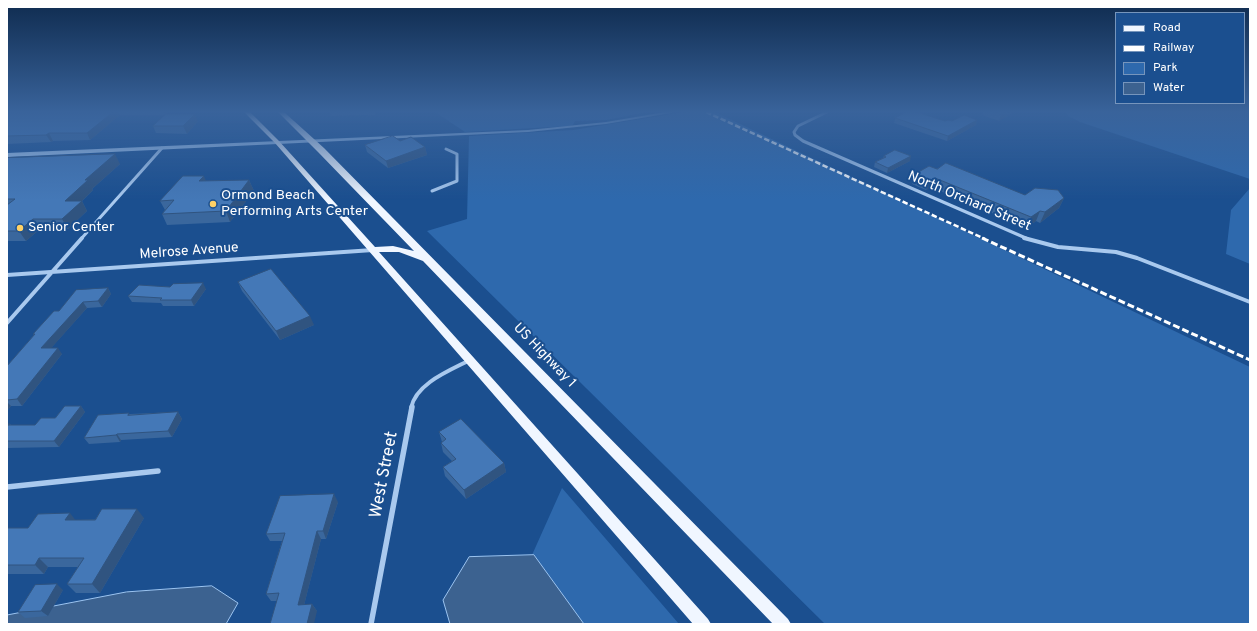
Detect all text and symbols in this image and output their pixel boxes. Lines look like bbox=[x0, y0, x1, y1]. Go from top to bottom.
legend bbox=[1115, 12, 1245, 104]
text: Road bbox=[1153, 20, 1181, 36]
text: Railway bbox=[1153, 40, 1194, 56]
text: Park bbox=[1153, 60, 1178, 76]
text: Water bbox=[1153, 80, 1185, 96]
street label: North Orchard Street bbox=[905, 168, 1033, 236]
place label: Ormond Beach Performing Arts Center bbox=[221, 188, 368, 220]
marker: Ormond Beach Performing Arts Center bbox=[208, 199, 218, 209]
place label: Senior Center bbox=[28, 220, 114, 236]
marker: Senior Center bbox=[15, 223, 25, 233]
street label: Melrose Avenue bbox=[139, 240, 239, 264]
street label: US Highway 1 bbox=[509, 320, 579, 392]
street label: West Street bbox=[367, 430, 403, 520]

